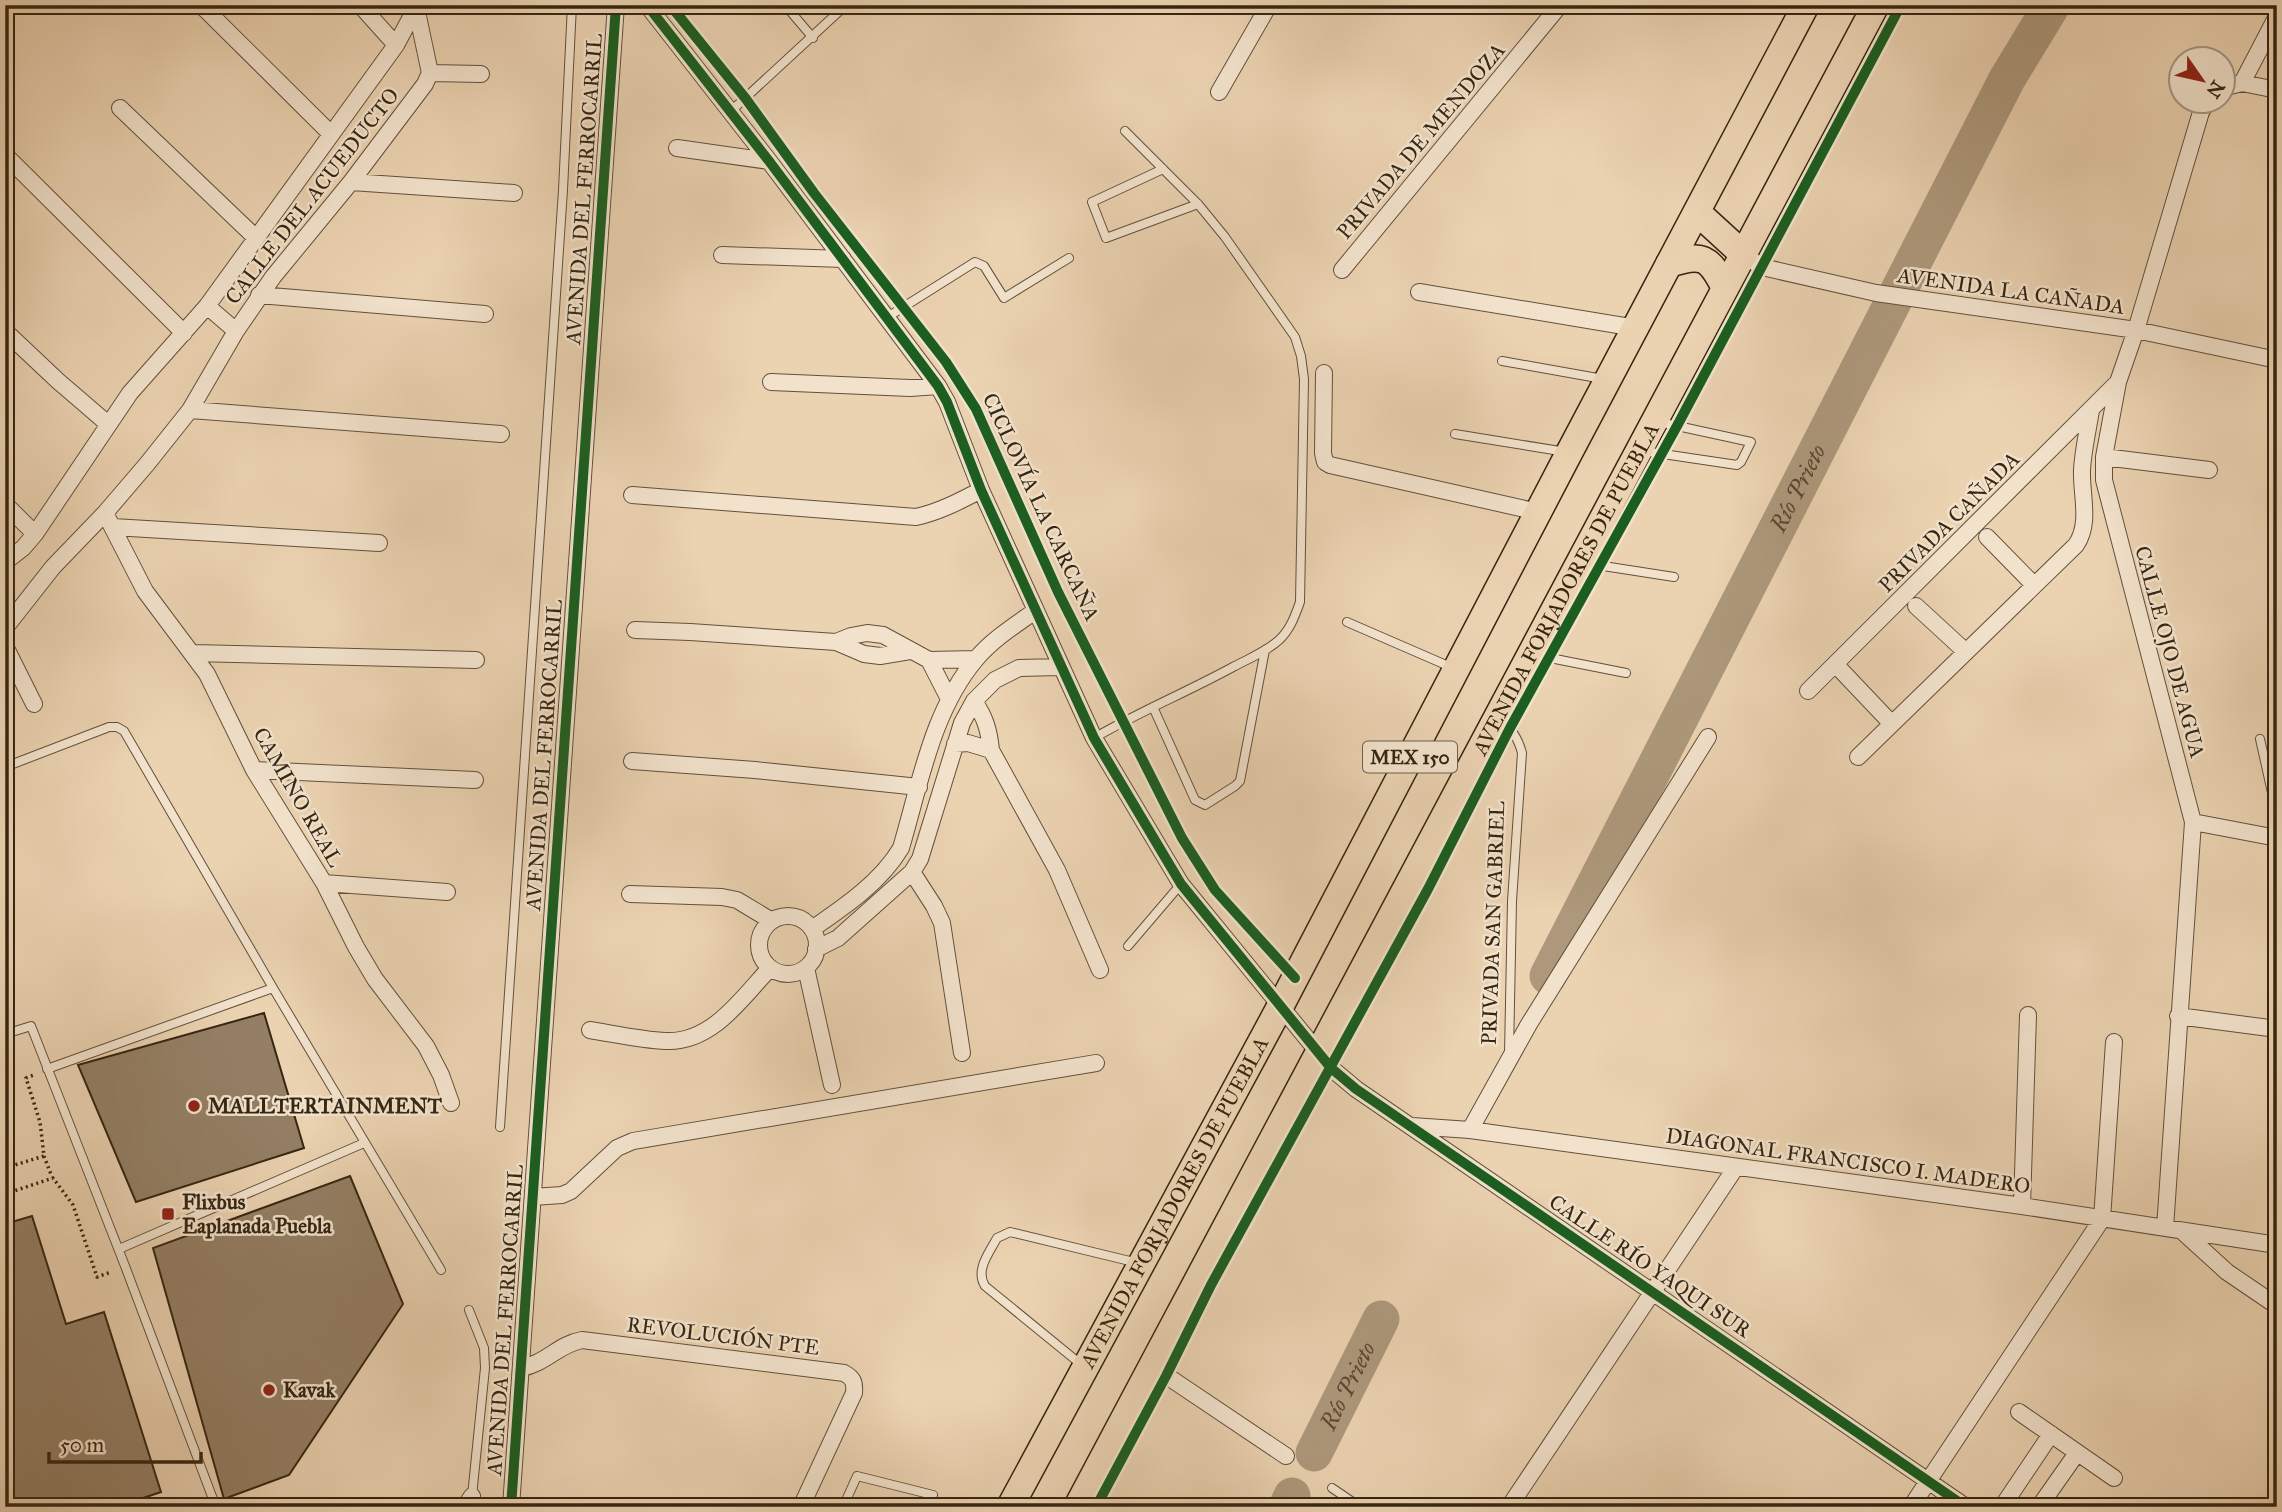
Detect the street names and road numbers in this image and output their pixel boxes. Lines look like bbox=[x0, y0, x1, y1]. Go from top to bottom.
street label: AVENIDA DEL FERROCARRIL bbox=[560, 32, 608, 346]
street label: PRIVADA DE MENDOZA bbox=[1331, 38, 1511, 244]
street label: CALLE DEL ACUEDUCTO bbox=[219, 83, 405, 309]
street label: AVENIDA LA CAÑADA bbox=[1895, 262, 2126, 320]
street label: CICLOVÍA LA CARCAÑA bbox=[977, 388, 1106, 625]
street label: AVENIDA FORJADORES DE PUEBLA bbox=[1466, 418, 1665, 761]
street label: PRIVADA CAÑADA bbox=[1873, 446, 2025, 598]
street label: CALLE OJO DE AGUA bbox=[2129, 543, 2211, 761]
street label: AVENIDA DEL FERROCARRIL bbox=[520, 598, 568, 912]
street label: CAMINO REAL bbox=[248, 723, 349, 872]
road number: MEX 150 bbox=[1363, 742, 1457, 772]
street label: PRIVADA SAN GABRIEL bbox=[1476, 800, 1510, 1045]
street label: AVENIDA FORJADORES DE PUEBLA bbox=[1074, 1032, 1274, 1374]
street label: DIAGONAL FRANCISCO I. MADERO bbox=[1664, 1123, 2032, 1199]
street label: AVENIDA DEL FERROCARRIL bbox=[481, 1163, 529, 1477]
street label: CALLE RÍO YAQUI SUR bbox=[1544, 1188, 1757, 1344]
street label: REVOLUCIÓN PTE bbox=[625, 1310, 821, 1361]

